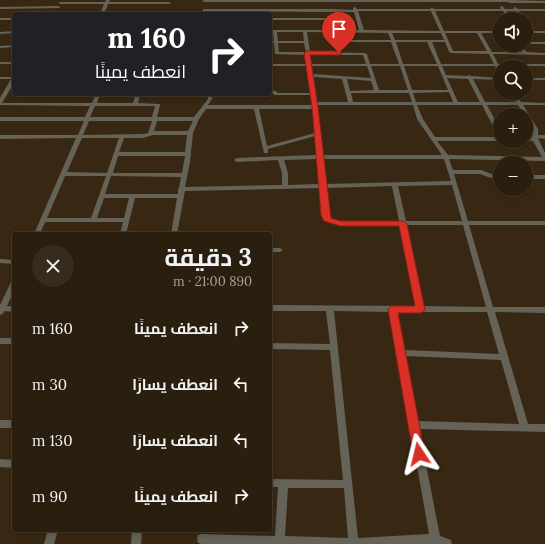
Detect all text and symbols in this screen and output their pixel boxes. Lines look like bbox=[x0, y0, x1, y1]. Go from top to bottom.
pin bbox=[322, 12, 356, 53]
map controls bbox=[493, 12, 533, 196]
button: sound bbox=[493, 12, 533, 52]
icon: arrive bbox=[328, 18, 350, 40]
text: 160 m bbox=[108, 20, 186, 56]
icon: right bbox=[200, 28, 252, 80]
text: انعطف يمينًا bbox=[95, 60, 186, 83]
button: search bbox=[493, 60, 533, 100]
button: + bbox=[493, 108, 533, 148]
button: − bbox=[493, 156, 533, 196]
text: 3 دقيقة bbox=[164, 242, 252, 273]
button: close bbox=[32, 245, 74, 287]
text: 890 m · 21:00 bbox=[173, 273, 252, 290]
icon: right bbox=[230, 317, 252, 339]
text: 160 m bbox=[32, 319, 73, 338]
text: انعطف يمينًا bbox=[134, 319, 218, 338]
icon: left bbox=[230, 373, 252, 395]
text: 30 m bbox=[32, 375, 67, 394]
text: انعطف يسارًا bbox=[132, 375, 218, 394]
icon: left bbox=[230, 429, 252, 451]
text: 130 m bbox=[32, 431, 73, 450]
text: انعطف يسارًا bbox=[132, 431, 218, 450]
position arrow bbox=[398, 433, 440, 475]
icon: right bbox=[230, 485, 252, 507]
text: 90 m bbox=[32, 487, 67, 506]
text: انعطف يمينًا bbox=[134, 487, 218, 506]

